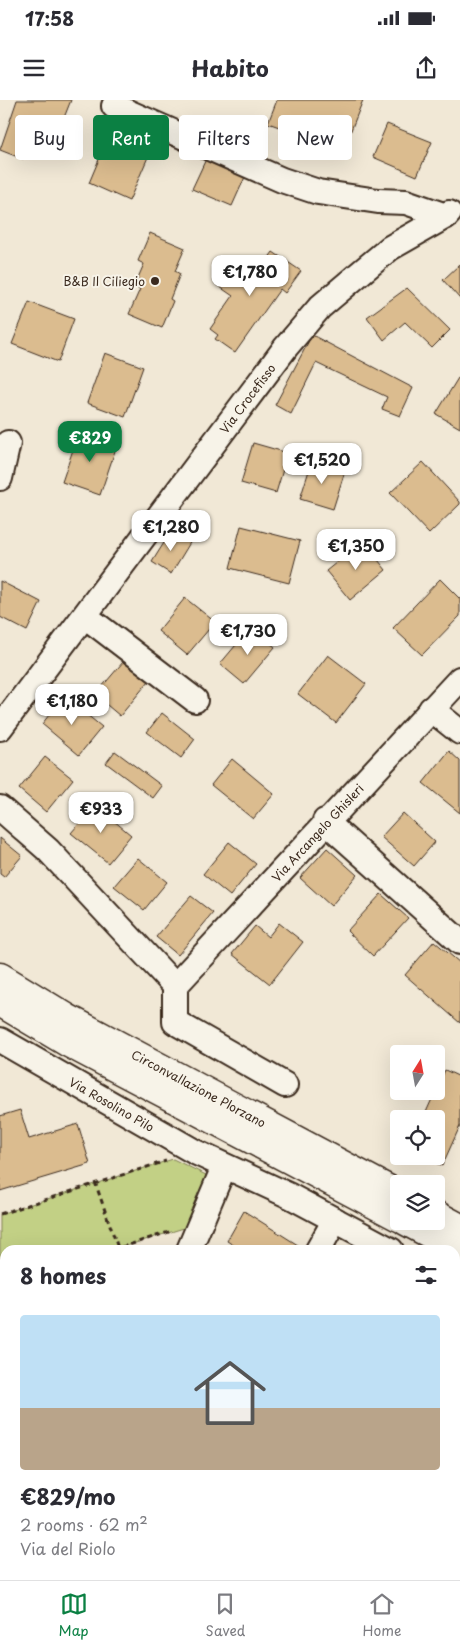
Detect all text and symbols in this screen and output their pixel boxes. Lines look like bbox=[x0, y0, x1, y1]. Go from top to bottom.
text: 17:58 bbox=[25, 4, 74, 32]
text: Habito bbox=[191, 51, 269, 84]
icon: menu bbox=[20, 54, 48, 82]
icon: share bbox=[412, 54, 440, 82]
chip: Buy bbox=[15, 115, 83, 160]
chip: Rent bbox=[93, 115, 169, 160]
chip: Filters bbox=[179, 115, 268, 160]
chip: New bbox=[278, 115, 352, 160]
pin: €1,780 bbox=[209, 254, 291, 297]
text: €1,780 bbox=[223, 259, 277, 283]
place label: B&B Il Ciliegio bbox=[64, 272, 145, 290]
marker: B&B Il Ciliegio bbox=[149, 275, 161, 287]
street label: Via Crocefisso bbox=[215, 360, 280, 437]
pin: €829 bbox=[60, 420, 120, 463]
text: €829 bbox=[69, 425, 111, 449]
pin: €1,520 bbox=[281, 442, 363, 485]
text: €1,520 bbox=[294, 447, 350, 471]
pin: €1,280 bbox=[130, 510, 212, 552]
text: €1,280 bbox=[143, 514, 199, 538]
pin: €1,350 bbox=[315, 528, 397, 571]
text: €1,350 bbox=[328, 533, 384, 557]
pin: €1,730 bbox=[207, 614, 289, 656]
text: €1,730 bbox=[220, 618, 276, 642]
pin: €1,180 bbox=[31, 684, 113, 726]
text: €1,180 bbox=[46, 688, 98, 712]
street label: Via Arcangelo Ghisleri bbox=[267, 780, 367, 886]
pin: €933 bbox=[71, 792, 131, 834]
text: €933 bbox=[80, 796, 122, 820]
street label: Circonvallazione Plorzano bbox=[128, 1045, 270, 1132]
north arrow bbox=[390, 1045, 445, 1100]
map controls bbox=[390, 1045, 445, 1230]
street label: Via Rosolino Pilo bbox=[66, 1073, 158, 1136]
button: locate bbox=[390, 1110, 445, 1165]
button: layers bbox=[390, 1175, 445, 1230]
text: 8 homes bbox=[20, 1259, 106, 1291]
icon: filters bbox=[412, 1261, 440, 1289]
icon: home bbox=[185, 1348, 275, 1438]
text: €829/mo bbox=[20, 1480, 115, 1512]
text: 2 rooms · 62 m² bbox=[20, 1512, 148, 1536]
text: Via del Riolo bbox=[20, 1536, 116, 1560]
tab: Map bbox=[59, 1590, 88, 1641]
tab: Saved bbox=[206, 1590, 245, 1641]
tab: Home bbox=[362, 1590, 401, 1641]

